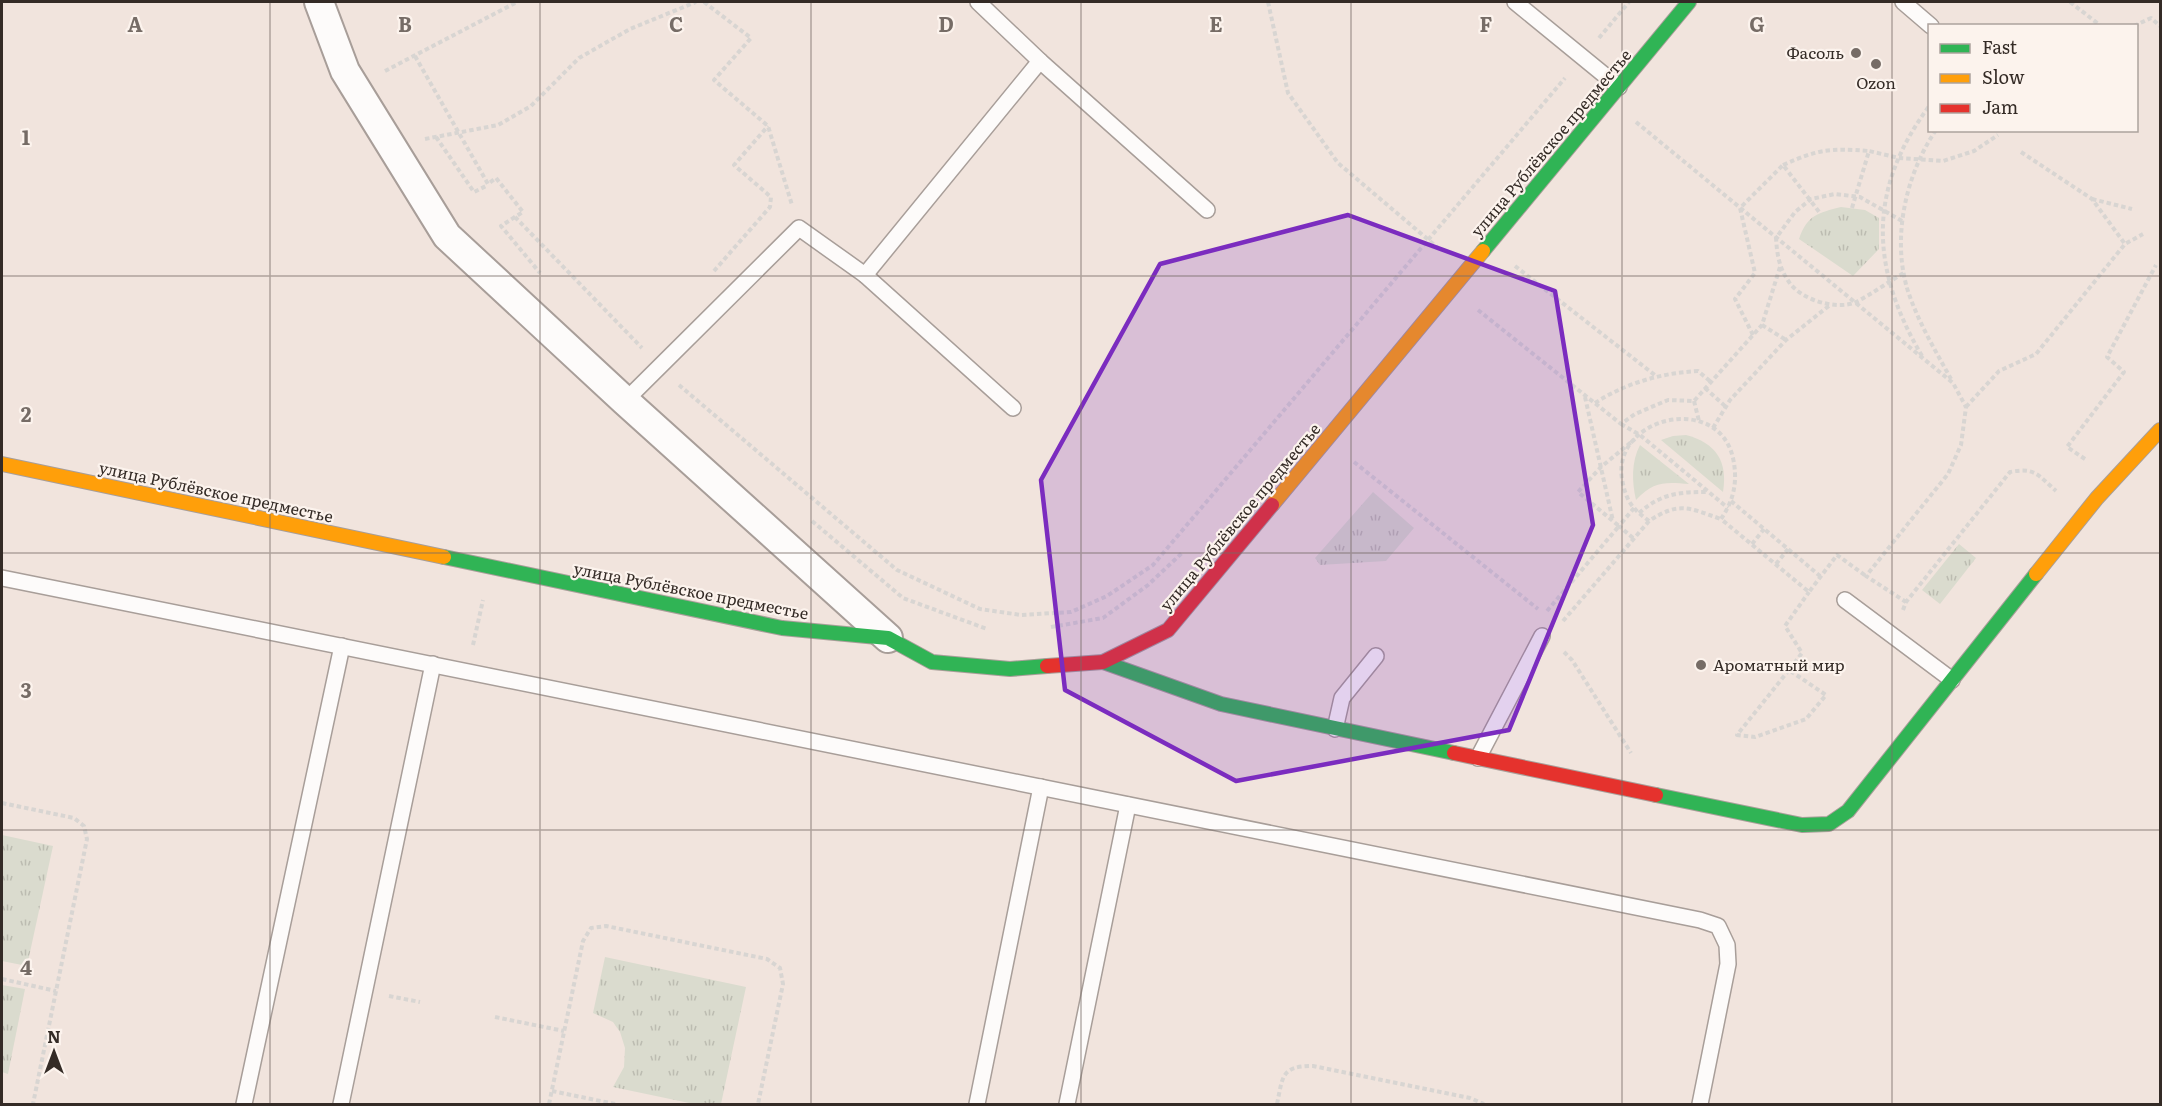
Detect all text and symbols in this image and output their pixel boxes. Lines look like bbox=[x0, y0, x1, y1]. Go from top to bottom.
text: A bbox=[127, 8, 143, 38]
text: B bbox=[398, 8, 412, 38]
text: C bbox=[669, 8, 683, 38]
text: D bbox=[938, 8, 954, 38]
text: E bbox=[1209, 8, 1223, 38]
text: F bbox=[1480, 8, 1493, 38]
text: G bbox=[1749, 8, 1765, 38]
legend bbox=[1928, 24, 2138, 132]
text: Fast bbox=[1982, 33, 2018, 60]
place label: Фасоль bbox=[1786, 40, 1844, 64]
street label: улица Рублёвское предместье bbox=[1464, 43, 1636, 242]
marker: Фасоль bbox=[1849, 46, 1863, 60]
marker: Ozon bbox=[1869, 57, 1883, 71]
text: Slow bbox=[1982, 63, 2025, 90]
place label: Ozon bbox=[1856, 70, 1896, 94]
text: Jam bbox=[1982, 93, 2018, 120]
text: 1 bbox=[22, 121, 30, 151]
text: 2 bbox=[21, 398, 32, 428]
street label: улица Рублёвское предместье bbox=[1153, 417, 1325, 616]
street label: улица Рублёвское предместье bbox=[97, 454, 336, 528]
street label: улица Рублёвское предместье bbox=[572, 555, 811, 625]
place label: Ароматный мир bbox=[1713, 652, 1845, 676]
marker: Ароматный мир bbox=[1694, 658, 1708, 672]
text: 3 bbox=[20, 674, 32, 704]
text: 4 bbox=[20, 951, 32, 981]
north arrow bbox=[24, 1022, 84, 1082]
text: N bbox=[47, 1024, 61, 1048]

